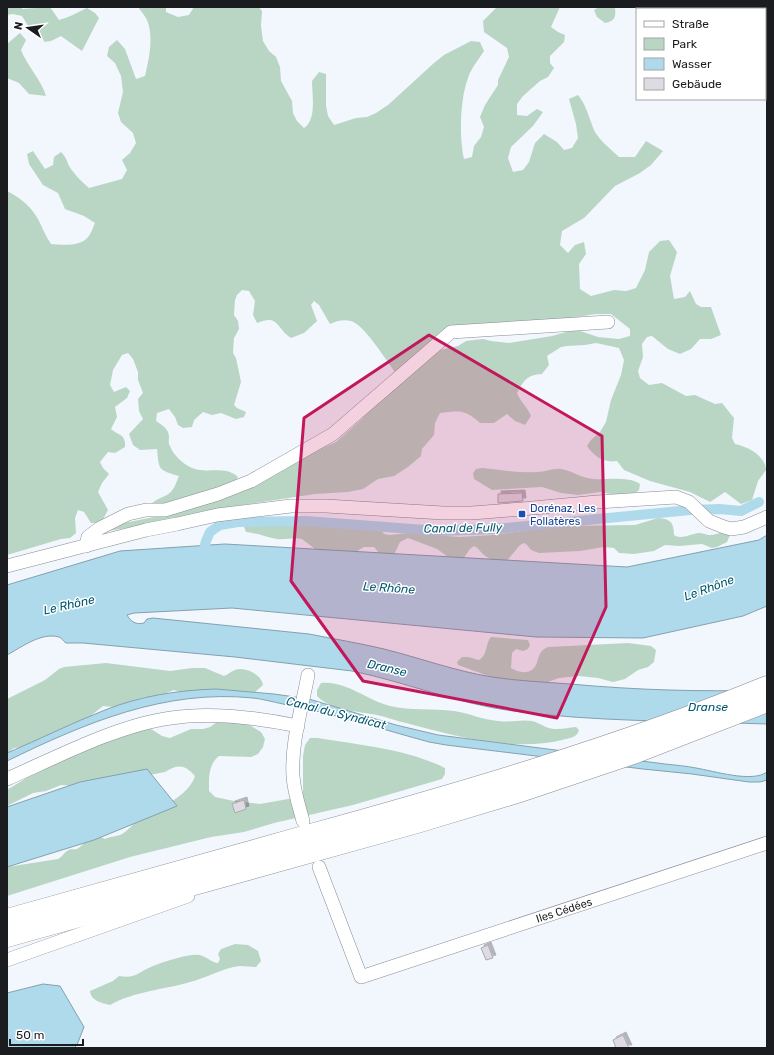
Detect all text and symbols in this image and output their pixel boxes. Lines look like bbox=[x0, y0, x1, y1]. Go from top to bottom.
north arrow bbox=[8, 8, 48, 48]
legend bbox=[636, 8, 766, 100]
text: Straße bbox=[672, 17, 709, 31]
text: N bbox=[12, 20, 26, 31]
text: Park bbox=[672, 37, 698, 51]
text: Wasser bbox=[672, 57, 712, 71]
text: Gebäude bbox=[672, 77, 722, 91]
place label: Dorénaz, Les Follatères bbox=[530, 502, 596, 528]
marker: Dorénaz, Les Follatères bbox=[517, 509, 527, 519]
water label: Canal de Fully bbox=[424, 520, 503, 536]
water label: Le Rhône bbox=[682, 572, 736, 604]
water label: Le Rhône bbox=[362, 579, 416, 597]
water label: Le Rhône bbox=[42, 592, 96, 618]
water label: Dranse bbox=[366, 657, 408, 679]
water label: Canal du Syndicat bbox=[285, 694, 388, 732]
water label: Dranse bbox=[688, 700, 728, 714]
street label: Iles Cédées bbox=[535, 895, 594, 926]
scale bar bbox=[10, 1021, 83, 1047]
text: 50 m bbox=[16, 1028, 44, 1042]

